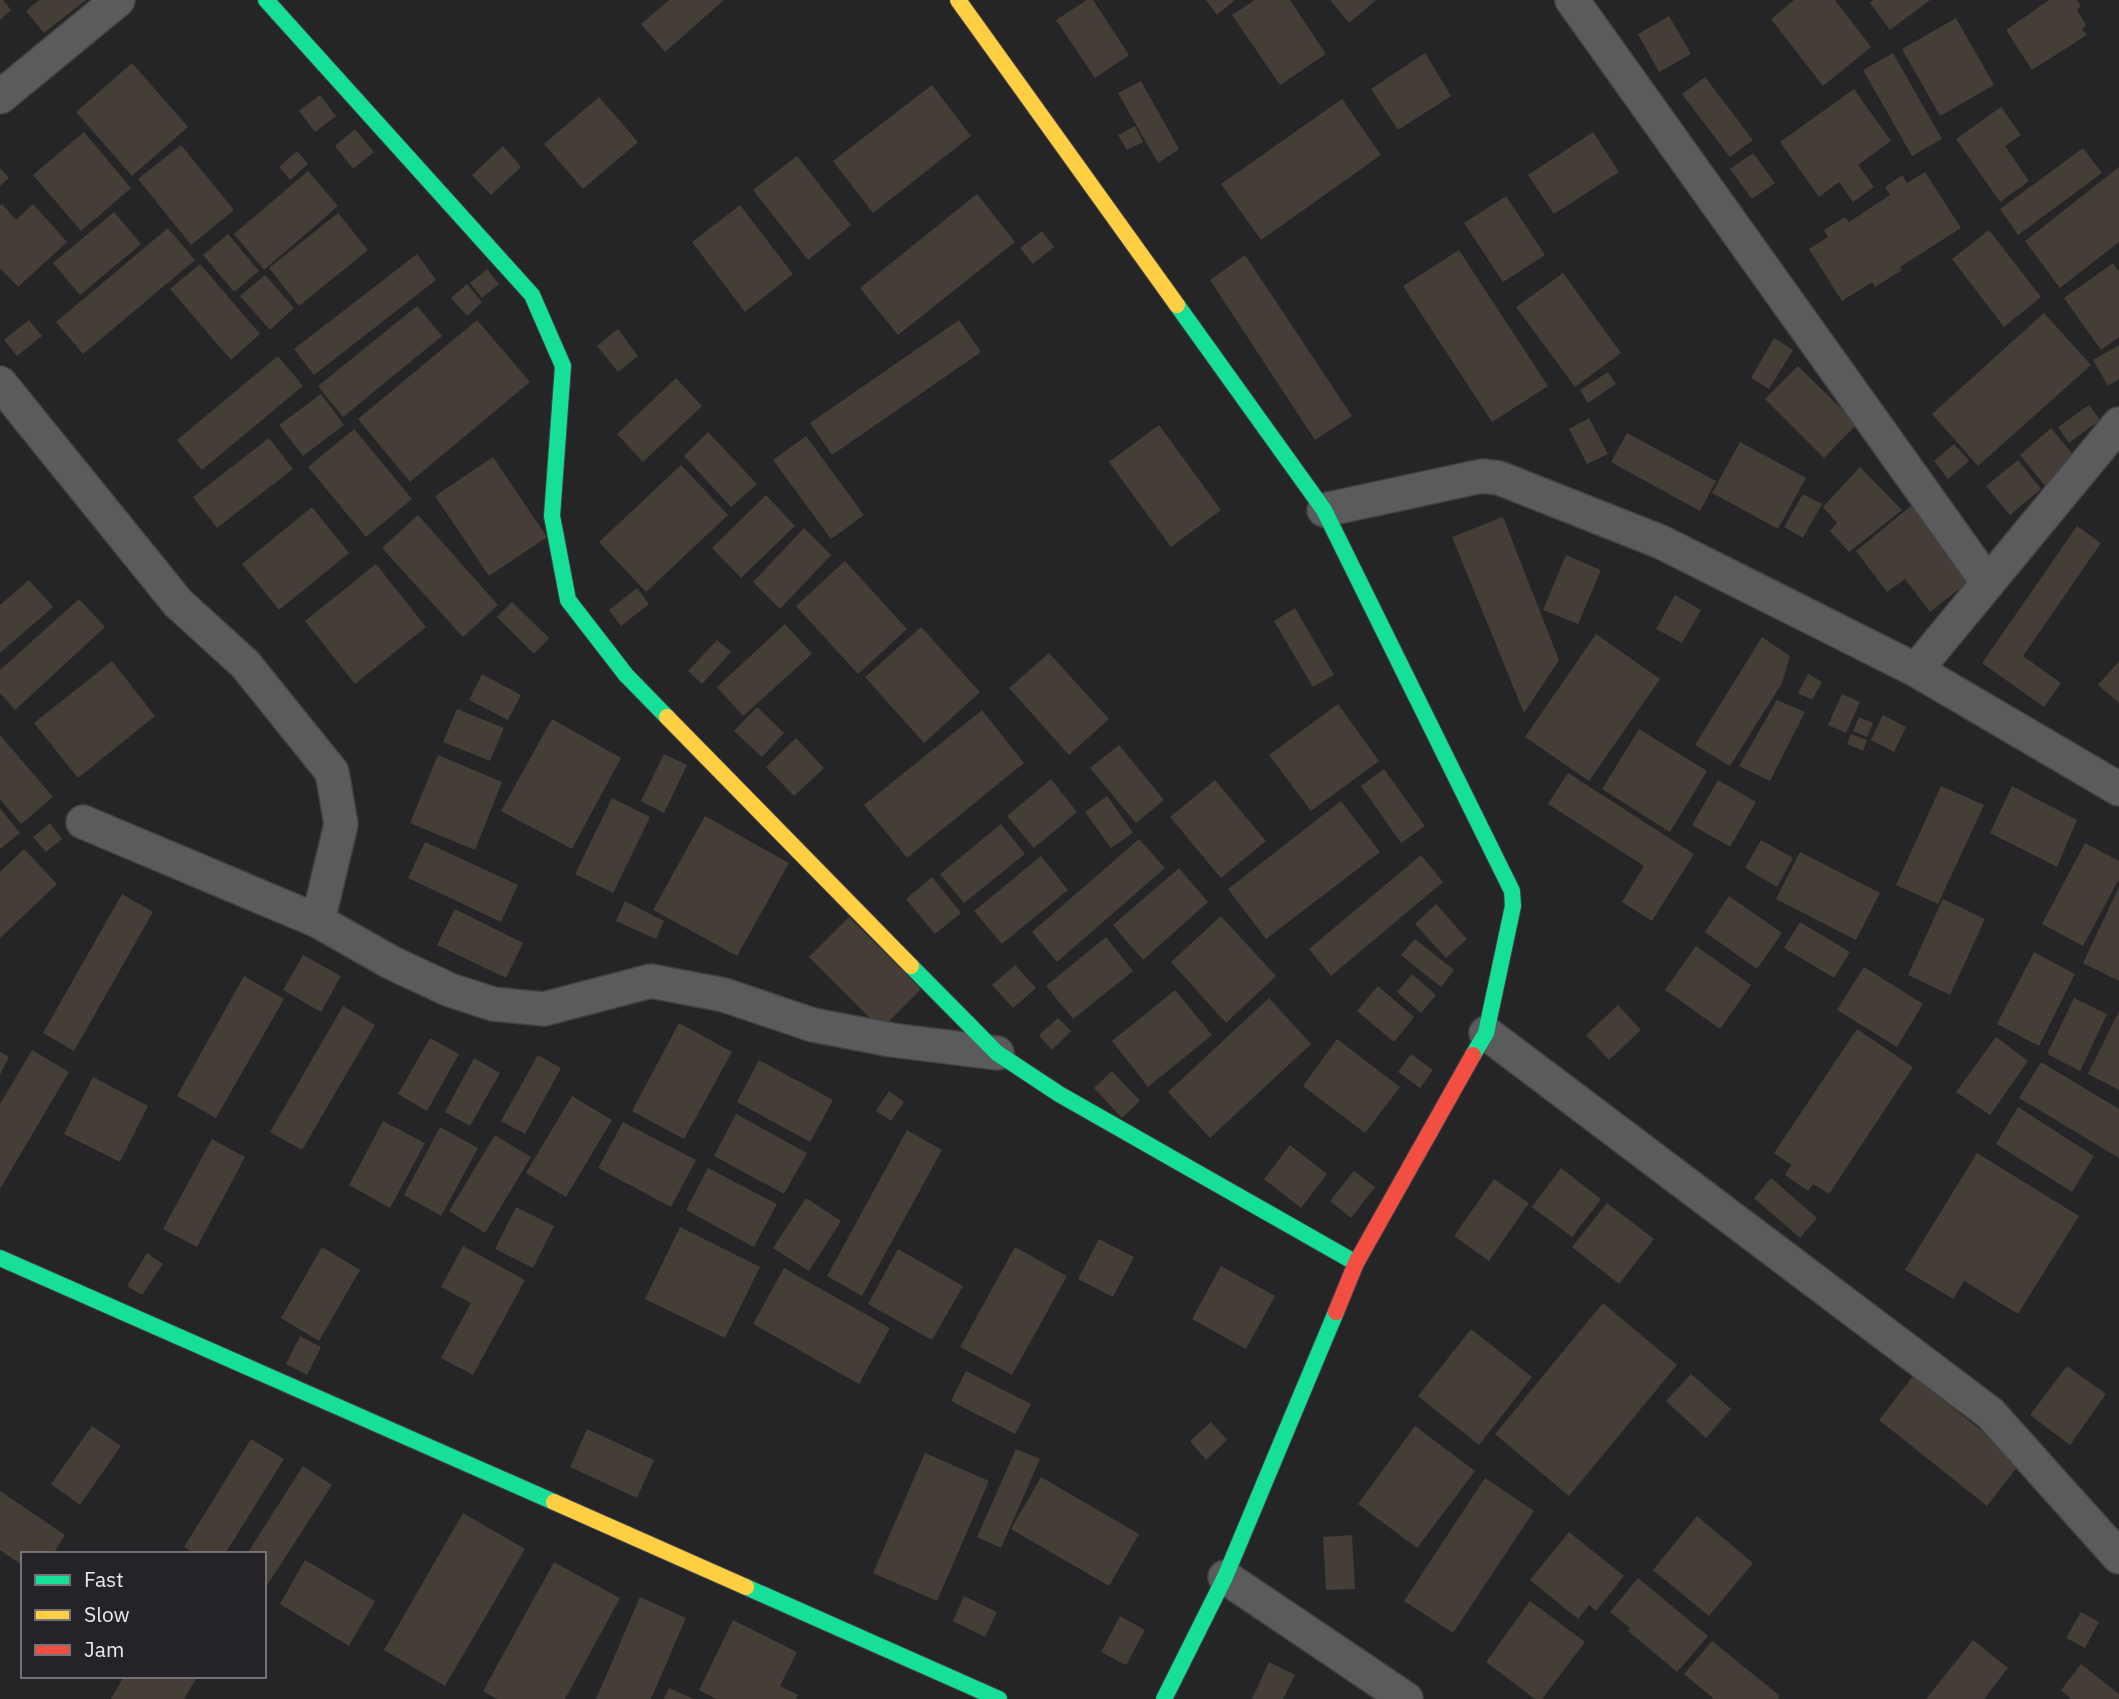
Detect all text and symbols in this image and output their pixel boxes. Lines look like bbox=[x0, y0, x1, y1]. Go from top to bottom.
legend bbox=[21, 1552, 266, 1678]
text: Fast bbox=[84, 1565, 124, 1593]
text: Slow bbox=[84, 1600, 130, 1628]
text: Jam bbox=[84, 1635, 124, 1663]

